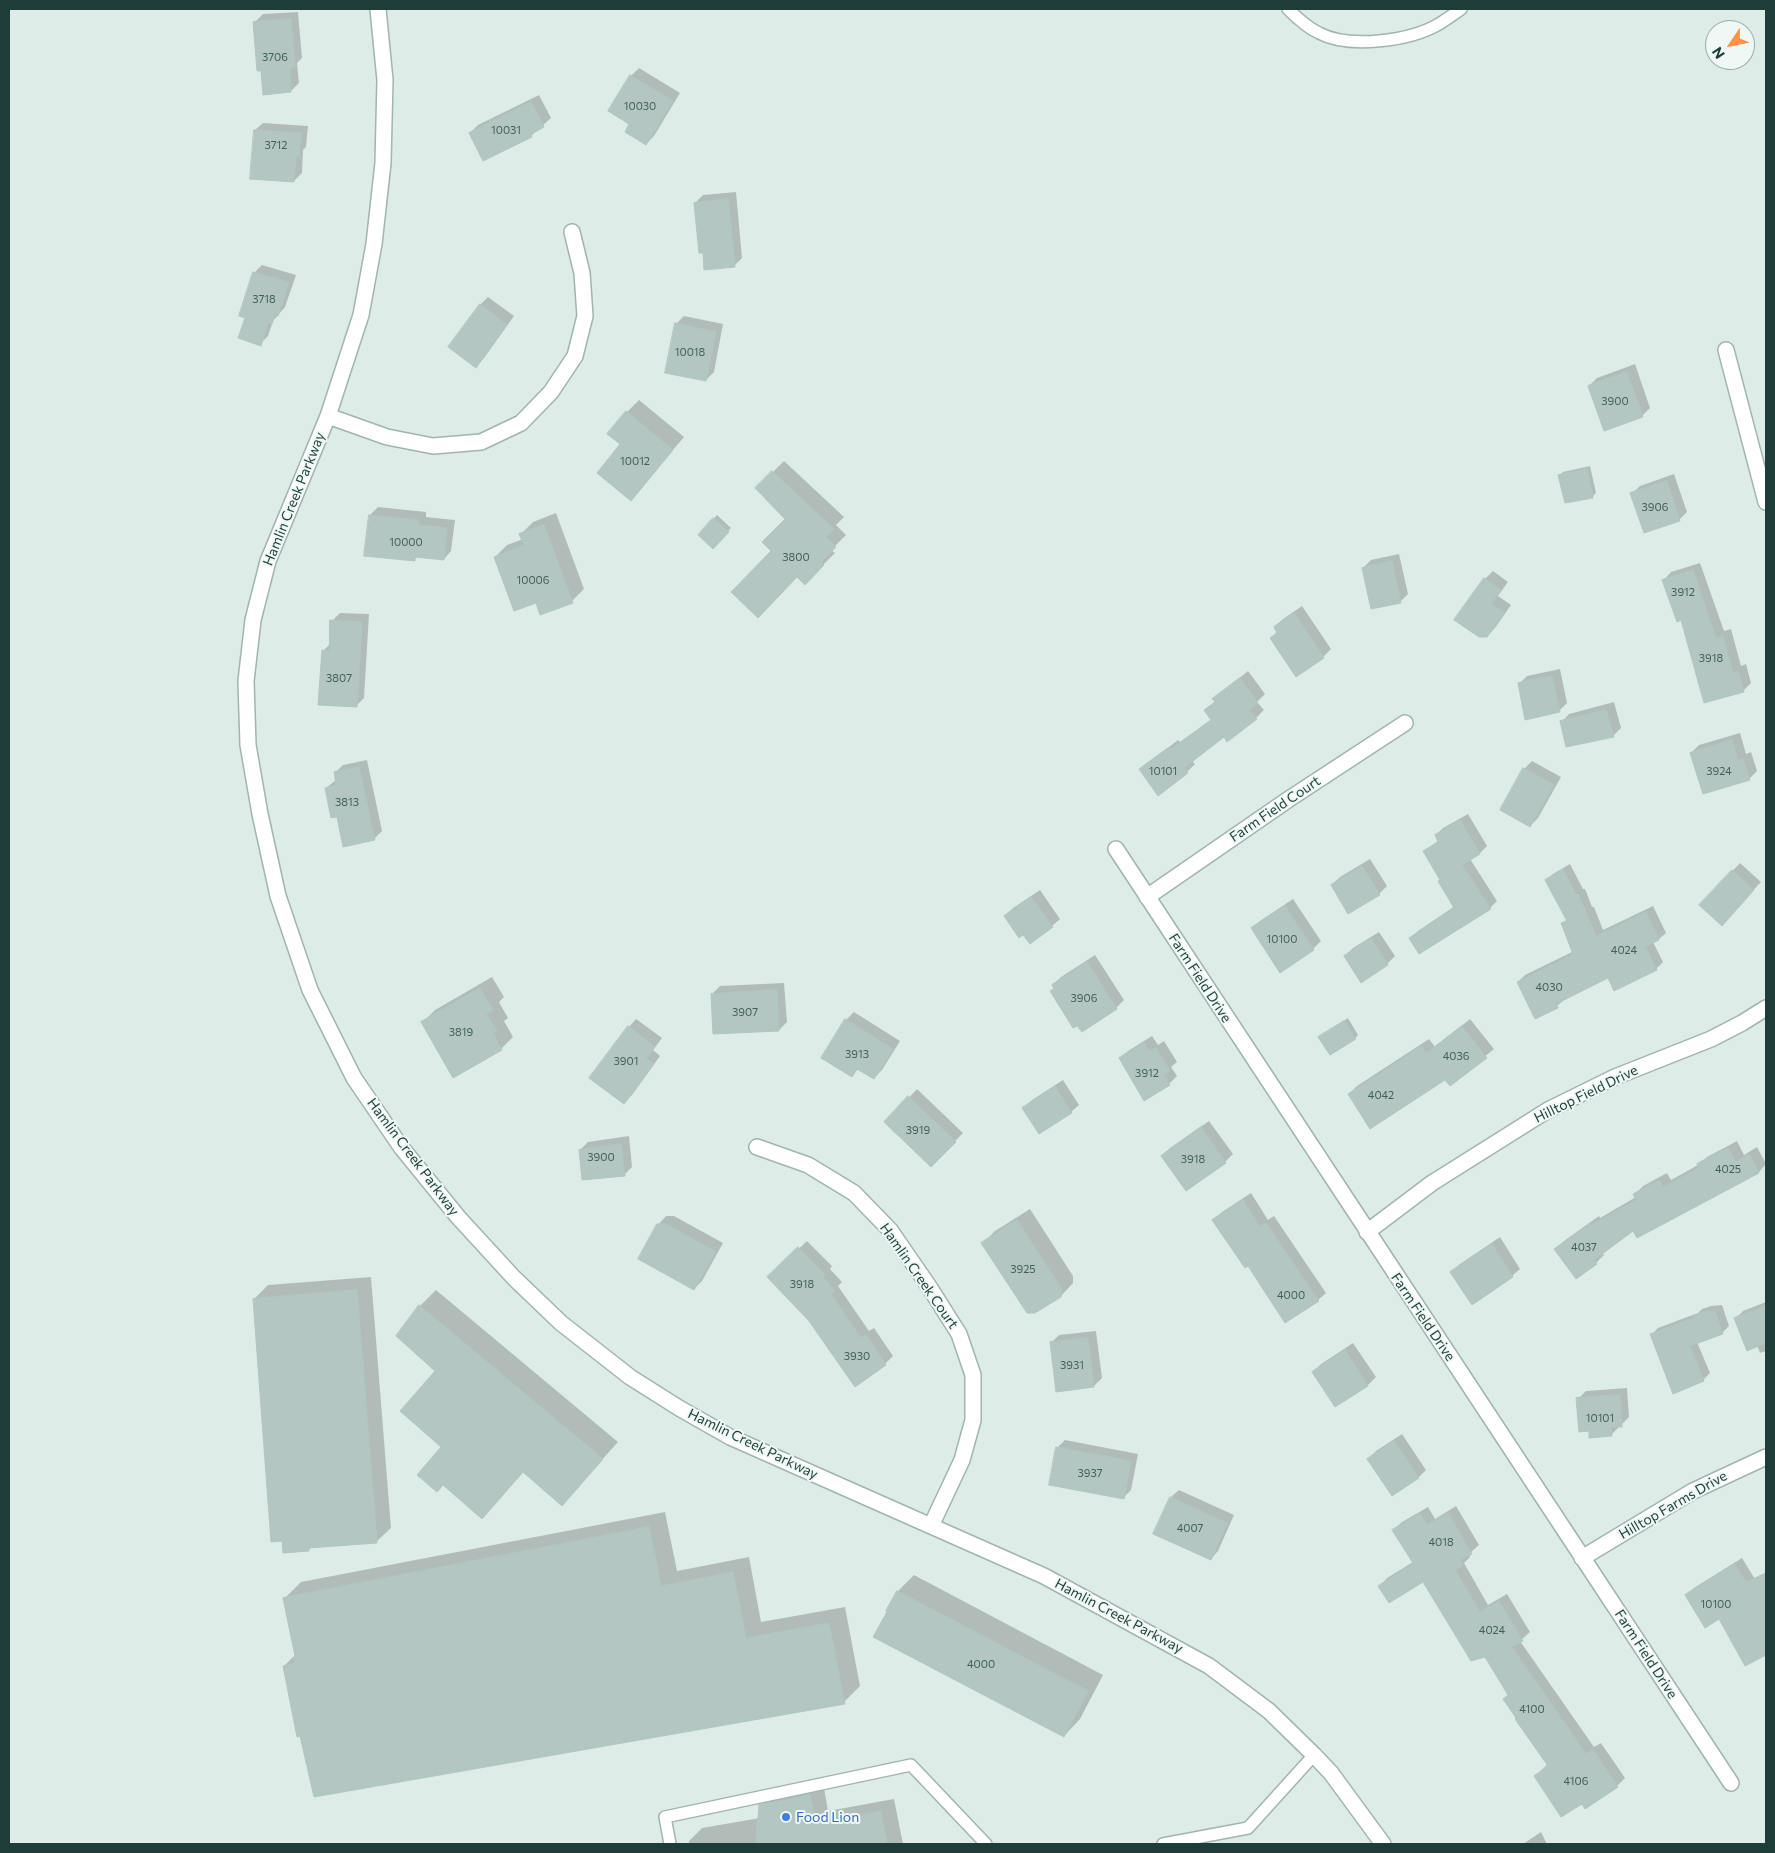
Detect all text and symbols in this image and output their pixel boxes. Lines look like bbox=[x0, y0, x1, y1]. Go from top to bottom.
north arrow bbox=[1705, 20, 1755, 70]
text: N bbox=[1708, 44, 1728, 62]
house number: 3706 bbox=[262, 50, 288, 64]
house number: 10030 bbox=[624, 99, 656, 113]
house number: 10031 bbox=[491, 123, 521, 137]
house number: 3712 bbox=[265, 138, 287, 152]
house number: 3718 bbox=[252, 292, 276, 306]
house number: 10018 bbox=[675, 345, 705, 359]
house number: 3900 bbox=[1601, 394, 1629, 408]
street label: Hamlin Creek Parkway bbox=[259, 430, 329, 568]
house number: 10012 bbox=[620, 454, 650, 468]
house number: 3906 bbox=[1642, 500, 1668, 514]
house number: 10000 bbox=[389, 535, 423, 549]
house number: 3800 bbox=[782, 550, 810, 564]
house number: 10006 bbox=[517, 573, 549, 587]
house number: 3912 bbox=[1671, 585, 1695, 599]
house number: 3918 bbox=[1699, 651, 1723, 665]
house number: 3807 bbox=[326, 671, 352, 685]
house number: 10101 bbox=[1149, 764, 1177, 778]
house number: 3924 bbox=[1706, 764, 1732, 778]
street label: Farm Field Court bbox=[1226, 772, 1324, 846]
house number: 3813 bbox=[335, 795, 359, 809]
street label: Farm Field Drive bbox=[1165, 930, 1235, 1026]
house number: 10100 bbox=[1267, 932, 1297, 946]
house number: 4024 bbox=[1611, 943, 1637, 957]
house number: 4030 bbox=[1535, 980, 1563, 994]
house number: 3906 bbox=[1071, 991, 1097, 1005]
house number: 3907 bbox=[732, 1005, 758, 1019]
house number: 3819 bbox=[449, 1025, 473, 1039]
house number: 3913 bbox=[845, 1047, 869, 1061]
house number: 4036 bbox=[1443, 1049, 1469, 1063]
house number: 3901 bbox=[614, 1054, 638, 1068]
street label: Hilltop Field Drive bbox=[1531, 1062, 1641, 1126]
house number: 3912 bbox=[1135, 1066, 1159, 1080]
house number: 4042 bbox=[1368, 1088, 1394, 1102]
street label: Hamlin Creek Parkway bbox=[363, 1095, 463, 1219]
house number: 3919 bbox=[906, 1123, 930, 1137]
house number: 3900 bbox=[587, 1150, 615, 1164]
house number: 3918 bbox=[1181, 1152, 1205, 1166]
house number: 4025 bbox=[1715, 1162, 1741, 1176]
street label: Hamlin Creek Court bbox=[876, 1220, 962, 1332]
house number: 4037 bbox=[1571, 1240, 1597, 1254]
house number: 3925 bbox=[1010, 1262, 1036, 1276]
street label: Farm Field Drive bbox=[1387, 1270, 1459, 1364]
house number: 3918 bbox=[790, 1277, 814, 1291]
house number: 4000 bbox=[1277, 1288, 1305, 1302]
house number: 3930 bbox=[844, 1349, 870, 1363]
house number: 3931 bbox=[1060, 1358, 1084, 1372]
street label: Hamlin Creek Parkway bbox=[685, 1405, 821, 1483]
house number: 10101 bbox=[1586, 1411, 1614, 1425]
house number: 3937 bbox=[1078, 1466, 1102, 1480]
street label: Hilltop Farms Drive bbox=[1616, 1467, 1730, 1543]
house number: 4007 bbox=[1177, 1521, 1203, 1535]
house number: 4018 bbox=[1428, 1535, 1454, 1549]
street label: Hamlin Creek Parkway bbox=[1052, 1575, 1186, 1657]
house number: 10100 bbox=[1701, 1597, 1731, 1611]
street label: Farm Field Drive bbox=[1611, 1606, 1681, 1702]
house number: 4024 bbox=[1479, 1623, 1505, 1637]
house number: 4000 bbox=[967, 1657, 995, 1671]
house number: 4100 bbox=[1519, 1702, 1545, 1716]
house number: 4106 bbox=[1564, 1774, 1588, 1788]
place label: Food Lion bbox=[796, 1809, 859, 1825]
marker: Food Lion bbox=[780, 1811, 792, 1823]

